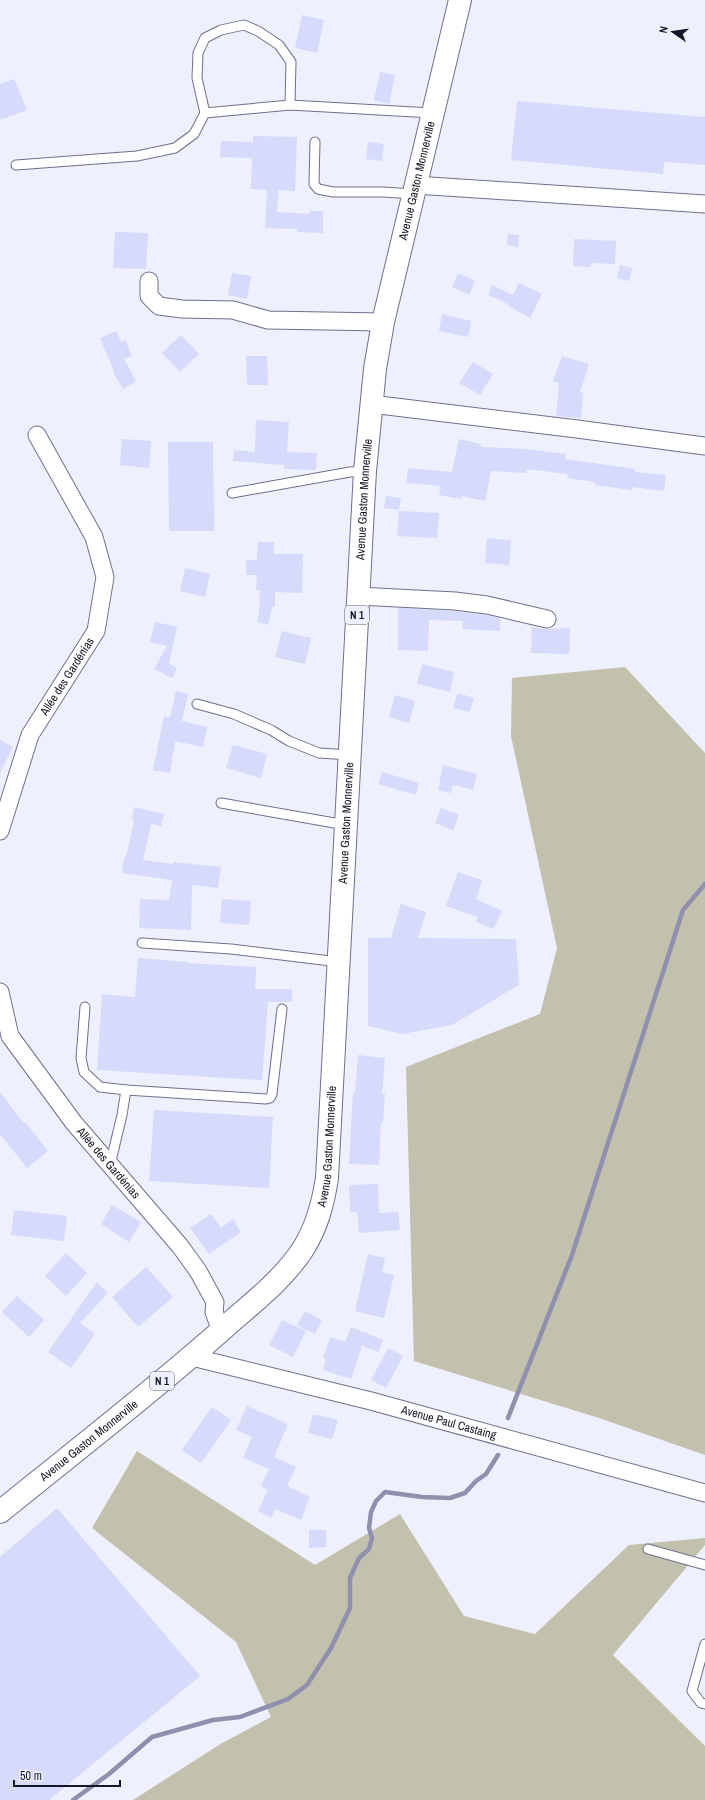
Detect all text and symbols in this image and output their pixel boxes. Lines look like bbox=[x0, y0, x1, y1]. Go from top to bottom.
north arrow bbox=[653, 12, 693, 52]
text: N bbox=[656, 25, 671, 34]
street label: Avenue Gaston Monnerville bbox=[395, 120, 439, 243]
street label: Avenue Gaston Monnerville bbox=[352, 438, 376, 562]
road number: N 1 bbox=[345, 606, 369, 624]
street label: Allée des Gardénias bbox=[36, 634, 98, 719]
street label: Avenue Gaston Monnerville bbox=[335, 762, 357, 885]
street label: Avenue Gaston Monnerville bbox=[313, 1085, 340, 1210]
street label: Allée des Gardénias bbox=[73, 1123, 144, 1202]
road number: N 1 bbox=[150, 1372, 174, 1390]
street label: Avenue Gaston Monnerville bbox=[36, 1396, 141, 1485]
street label: Avenue Paul Castaing bbox=[398, 1401, 499, 1443]
scale bar bbox=[14, 1762, 120, 1788]
text: 50 m bbox=[20, 1768, 42, 1784]

